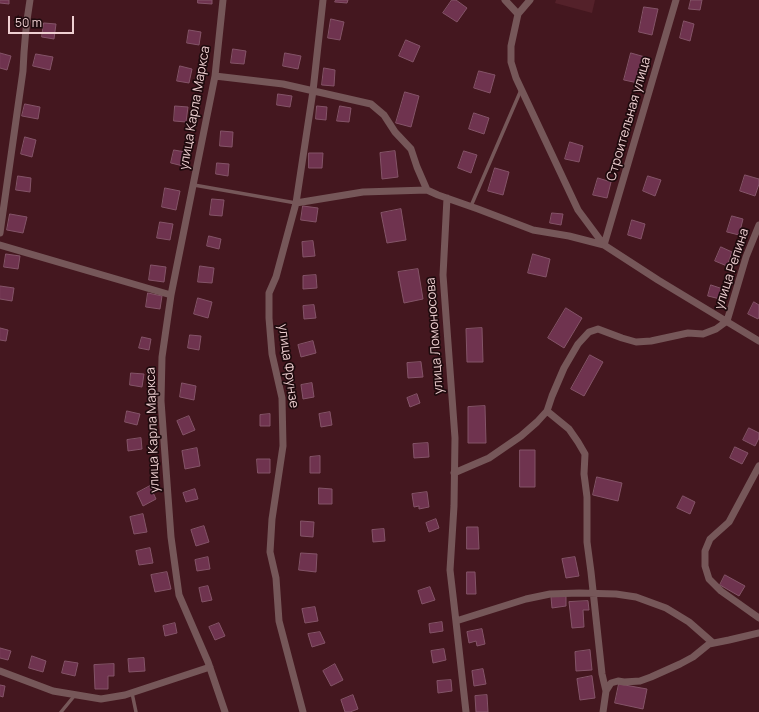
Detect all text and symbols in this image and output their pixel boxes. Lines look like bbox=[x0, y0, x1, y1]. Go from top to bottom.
scale bar bbox=[10, 8, 76, 34]
text: 50 m bbox=[15, 14, 42, 31]
street label: улица Карла Маркса bbox=[176, 45, 214, 171]
street label: Строительная улица bbox=[604, 55, 654, 183]
street label: улица Репина bbox=[712, 226, 752, 312]
street label: улица Ломоносова bbox=[423, 277, 447, 395]
street label: улица Фрунзе bbox=[274, 323, 302, 409]
street label: улица Карла Маркса bbox=[143, 367, 163, 493]

